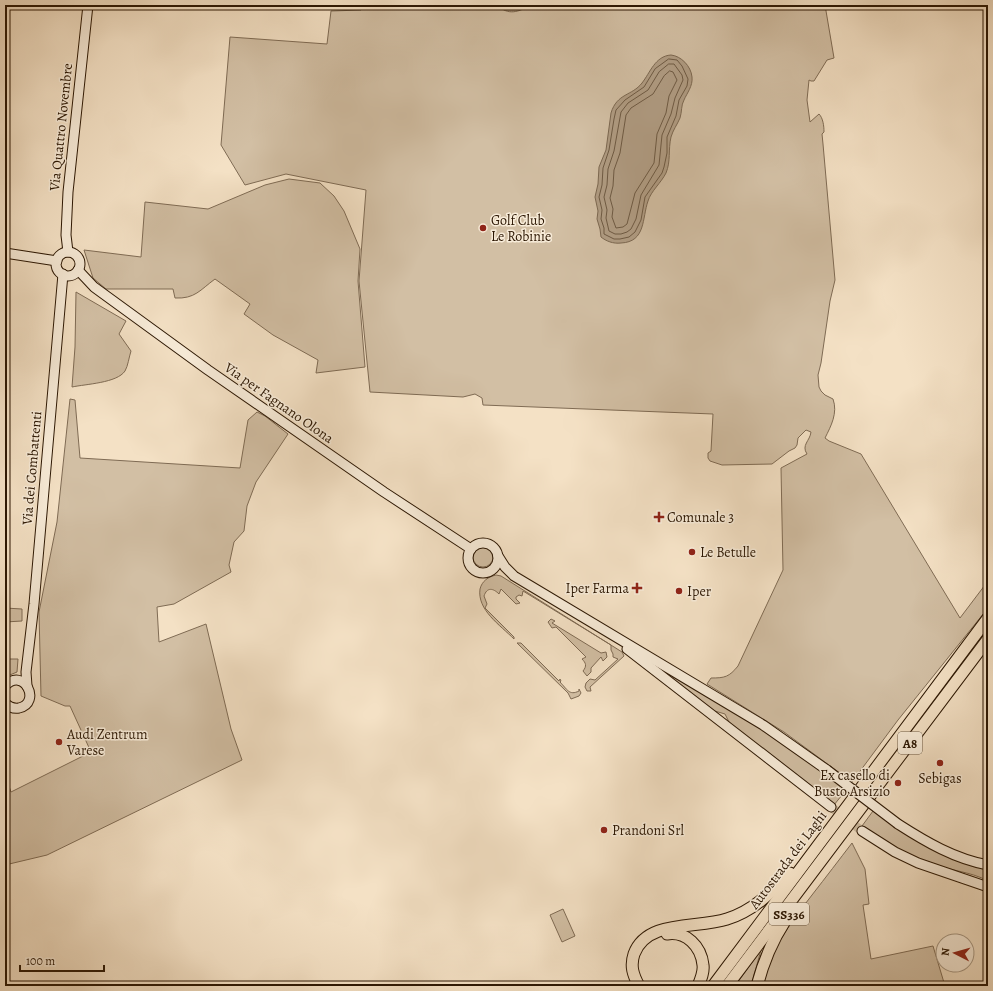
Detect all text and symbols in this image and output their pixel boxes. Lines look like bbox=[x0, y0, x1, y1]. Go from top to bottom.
street label: Via Quattro Novembre bbox=[45, 62, 77, 193]
place label: Golf Club Le Robinie bbox=[491, 211, 551, 246]
marker: Golf Club Le Robinie bbox=[478, 223, 488, 233]
street label: Via per Fagnano Olona bbox=[220, 358, 338, 448]
street label: Via dei Combattenti bbox=[17, 410, 46, 527]
place label: Comunale 3 bbox=[667, 508, 734, 527]
marker: Comunale 3 bbox=[654, 512, 664, 522]
place label: Le Betulle bbox=[700, 543, 756, 562]
marker: Le Betulle bbox=[687, 547, 697, 557]
place label: Iper Farma bbox=[566, 579, 629, 598]
place label: Iper bbox=[687, 582, 712, 601]
marker: Iper Farma bbox=[632, 583, 642, 593]
marker: Iper bbox=[674, 586, 684, 596]
place label: Audi Zentrum Varese bbox=[66, 725, 148, 760]
road number: A8 bbox=[898, 732, 922, 754]
marker: Audi Zentrum Varese bbox=[54, 737, 64, 747]
marker: Sebigas bbox=[935, 758, 945, 768]
place label: Ex casello di Busto Arsizio bbox=[814, 766, 890, 801]
place label: Sebigas bbox=[918, 769, 962, 788]
marker: Ex casello di Busto Arsizio bbox=[893, 778, 903, 788]
street label: Autostrada dei Laghi bbox=[744, 807, 831, 914]
place label: Prandoni Srl bbox=[612, 821, 685, 840]
marker: Prandoni Srl bbox=[599, 825, 609, 835]
road number: SS336 bbox=[769, 903, 809, 925]
north arrow bbox=[935, 933, 975, 973]
scale bar bbox=[20, 947, 104, 973]
text: N bbox=[938, 947, 953, 957]
text: 100 m bbox=[26, 953, 55, 969]

